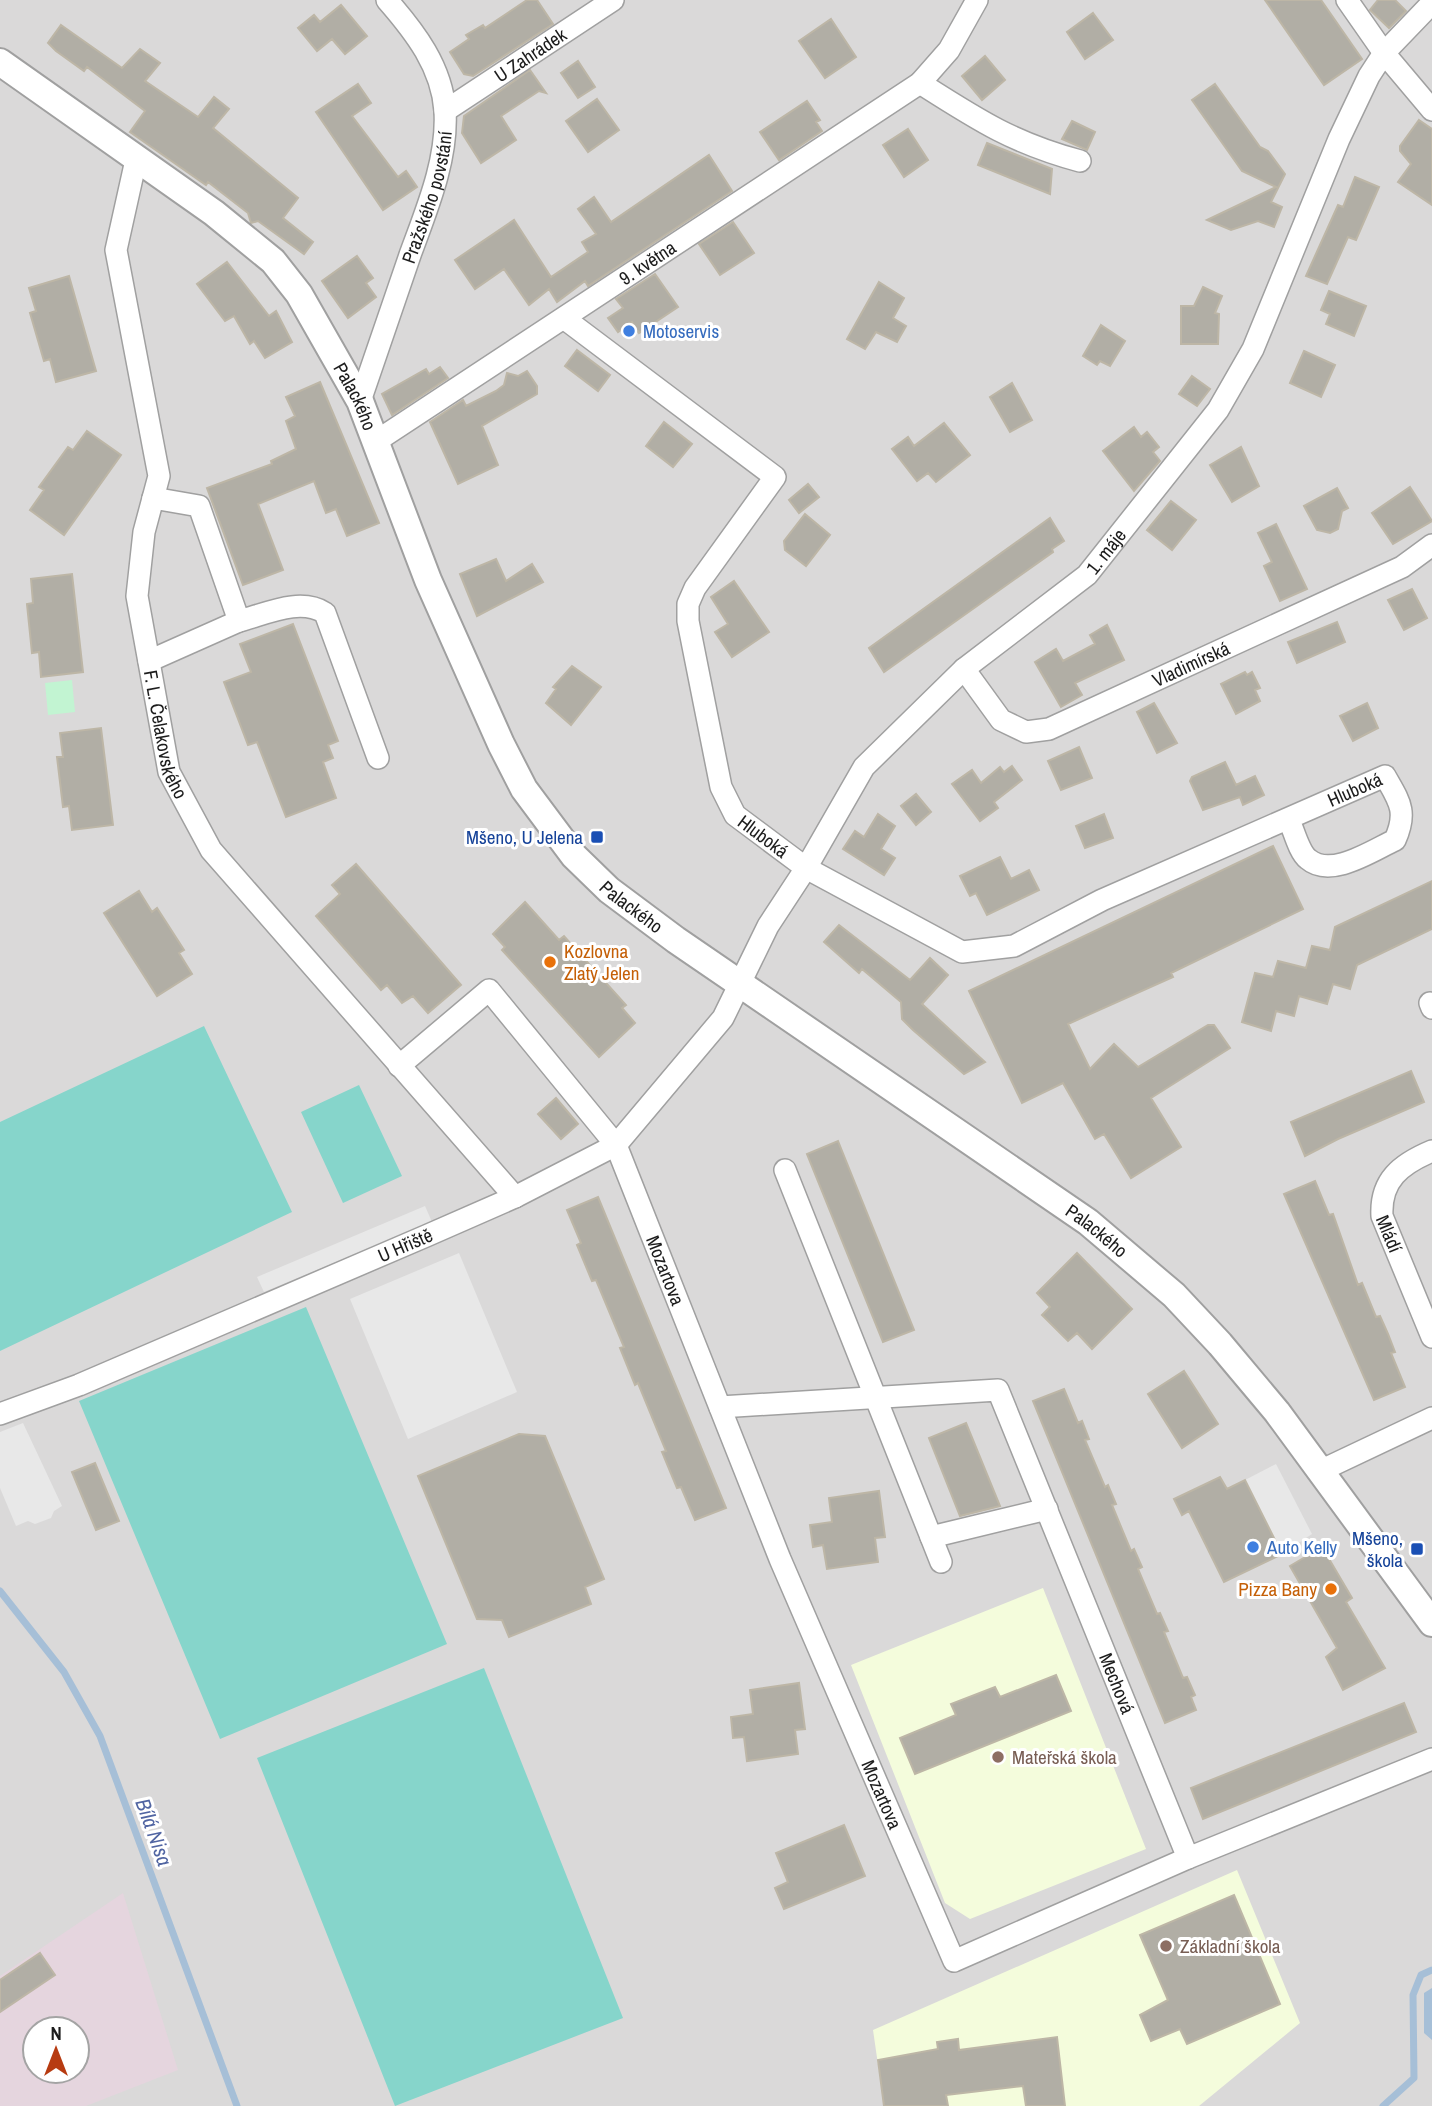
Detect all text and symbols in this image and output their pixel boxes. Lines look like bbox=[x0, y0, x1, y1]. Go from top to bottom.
street label: U Zahrádek bbox=[489, 21, 571, 88]
street label: Pražského povstání bbox=[395, 129, 458, 267]
street label: 9. května bbox=[614, 234, 681, 291]
place label: Motoservis bbox=[643, 318, 719, 344]
marker: Motoservis bbox=[621, 323, 637, 339]
street label: Palackého bbox=[328, 358, 383, 434]
street label: 1. máje bbox=[1080, 523, 1132, 579]
street label: Vladimírská bbox=[1148, 635, 1234, 693]
street label: F. L. Čelakovského bbox=[138, 668, 194, 803]
street label: Hluboká bbox=[1323, 766, 1386, 813]
street label: Hluboká bbox=[733, 809, 794, 864]
place label: Mšeno, U Jelena bbox=[466, 824, 583, 850]
marker: Mšeno, U Jelena bbox=[589, 829, 605, 845]
street label: Palackého bbox=[594, 875, 668, 939]
place label: Kozlovna Zlatý Jelen bbox=[564, 938, 639, 986]
marker: Kozlovna Zlatý Jelen bbox=[542, 954, 558, 970]
street label: Palackého bbox=[1061, 1198, 1133, 1263]
street label: Mládí bbox=[1370, 1211, 1409, 1257]
street label: U Hřiště bbox=[374, 1222, 437, 1268]
street label: Mozartova bbox=[640, 1232, 691, 1309]
place label: Mšeno, škola bbox=[1352, 1525, 1403, 1573]
place label: Auto Kelly bbox=[1266, 1534, 1337, 1560]
marker: Auto Kelly bbox=[1245, 1539, 1261, 1555]
marker: Mšeno, škola bbox=[1409, 1541, 1425, 1557]
place label: Pizza Bany bbox=[1238, 1576, 1317, 1602]
marker: Pizza Bany bbox=[1323, 1581, 1339, 1597]
street label: Mechová bbox=[1093, 1649, 1141, 1718]
place label: Mateřská škola bbox=[1012, 1744, 1117, 1770]
marker: Mateřská škola bbox=[990, 1749, 1006, 1765]
street label: Mozartova bbox=[856, 1756, 908, 1833]
water label: Bílá Nisa bbox=[128, 1794, 180, 1870]
place label: Základní škola bbox=[1180, 1933, 1281, 1959]
marker: Základní škola bbox=[1158, 1938, 1174, 1954]
north arrow bbox=[21, 2015, 91, 2085]
text: N bbox=[50, 2020, 62, 2046]

